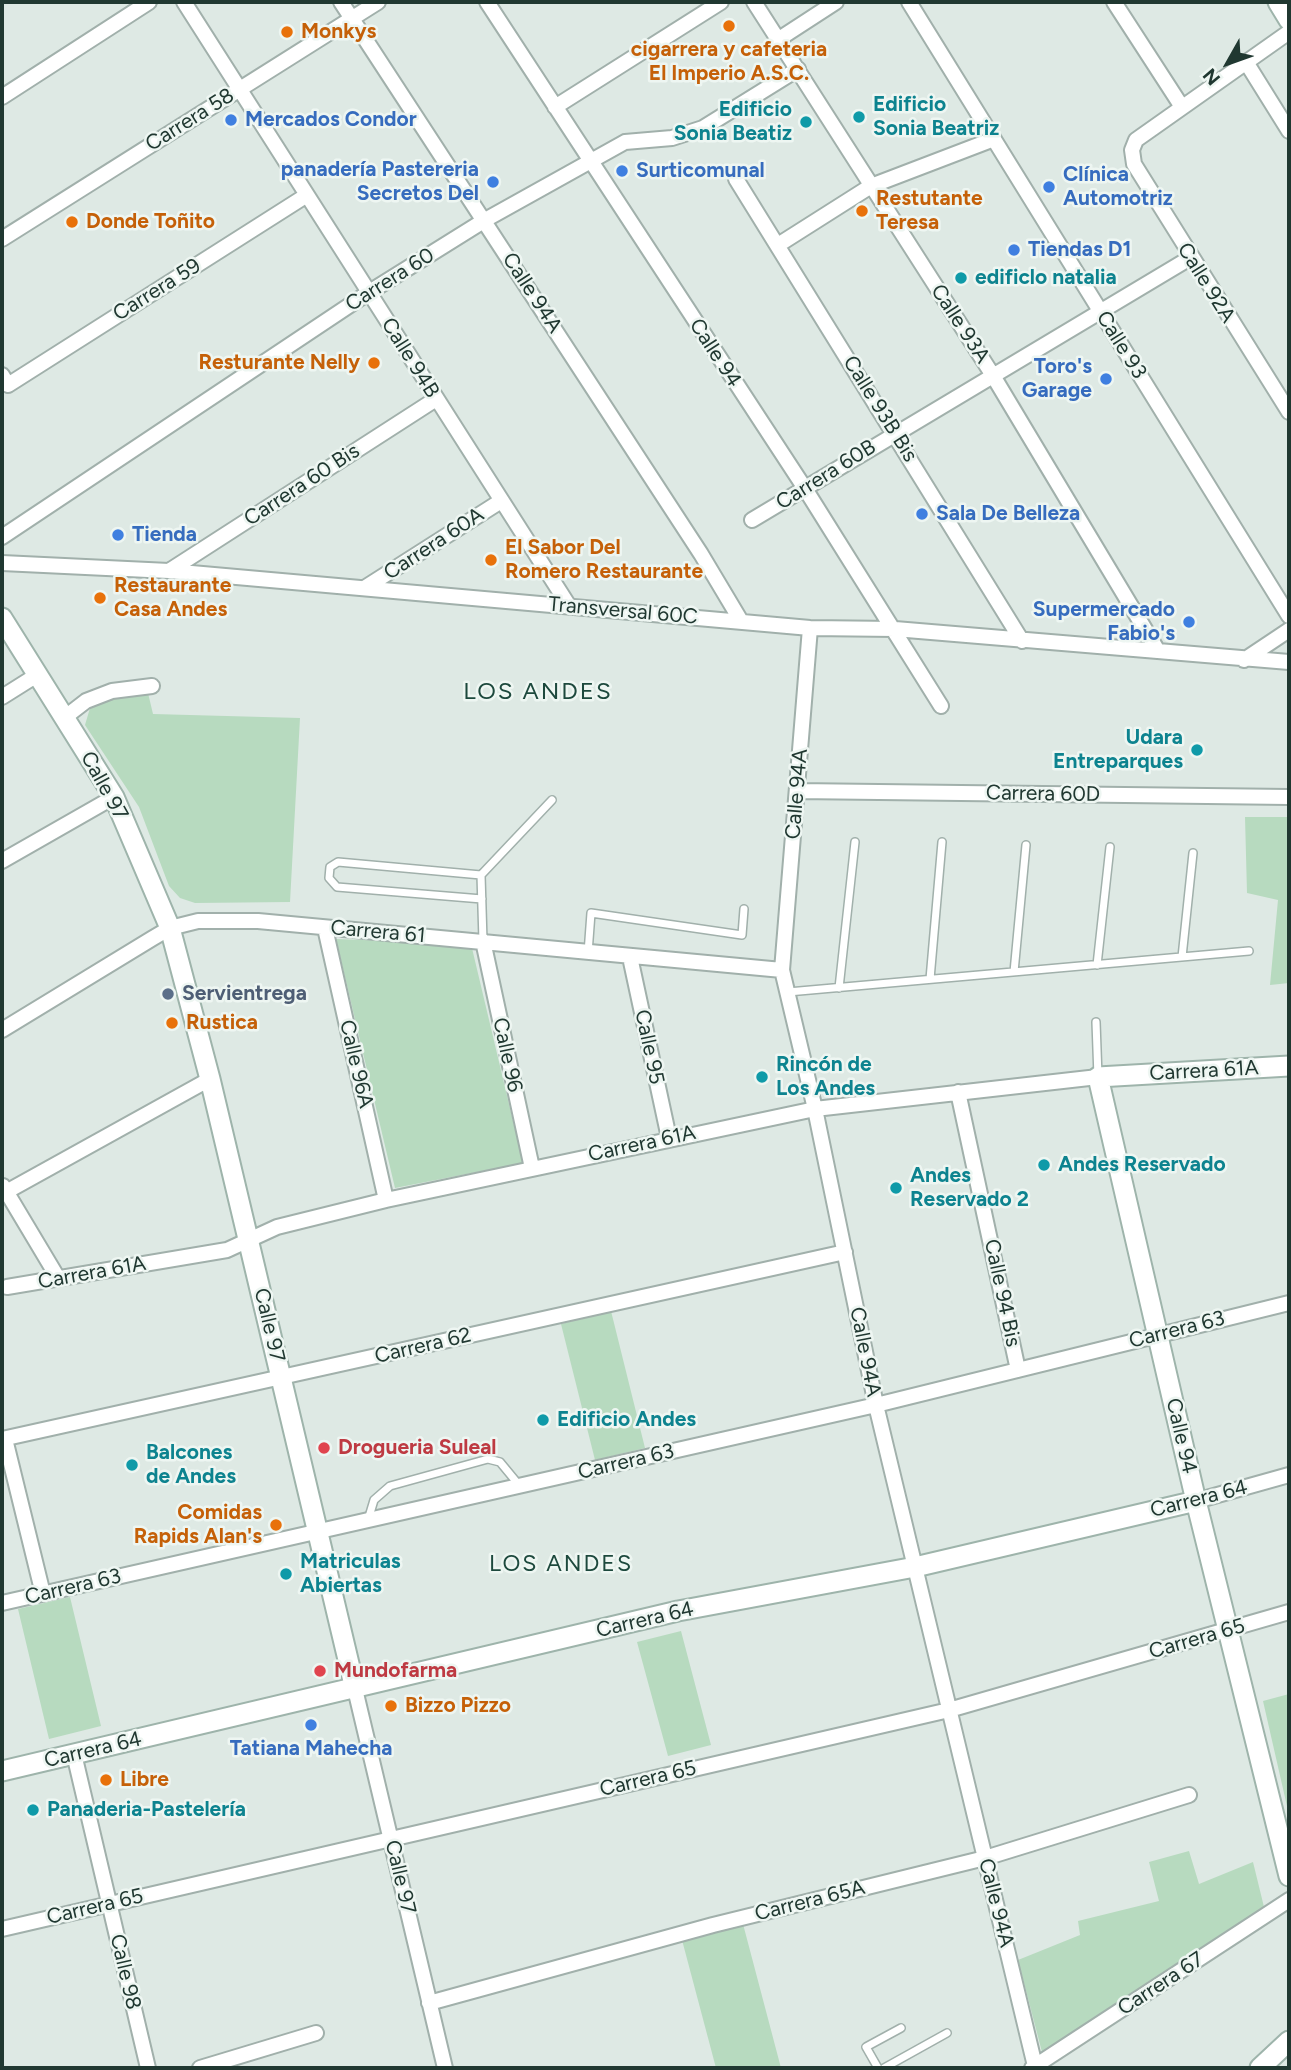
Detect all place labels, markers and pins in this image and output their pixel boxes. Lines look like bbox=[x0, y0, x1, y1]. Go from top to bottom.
marker: cigarrera y cafeteria El Imperio A.S.C. bbox=[721, 18, 737, 34]
place label: Monkys bbox=[301, 19, 376, 45]
marker: Monkys bbox=[279, 24, 295, 40]
place label: cigarrera y cafeteria El Imperio A.S.C. bbox=[631, 37, 827, 87]
place label: Edificio Sonia Beatriz bbox=[873, 92, 999, 142]
place label: Edificio Sonia Beatiz bbox=[674, 97, 792, 147]
place label: Mercados Condor bbox=[245, 107, 417, 133]
marker: Edificio Sonia Beatriz bbox=[851, 109, 867, 125]
marker: Mercados Condor bbox=[223, 112, 239, 128]
marker: Edificio Sonia Beatiz bbox=[798, 114, 814, 130]
place label: panadería Pastereria Secretos Del bbox=[281, 157, 479, 207]
place label: Surticomunal bbox=[636, 158, 765, 184]
place label: Clínica Automotriz bbox=[1063, 162, 1173, 212]
marker: Surticomunal bbox=[614, 163, 630, 179]
marker: panadería Pastereria Secretos Del bbox=[485, 174, 501, 190]
marker: Clínica Automotriz bbox=[1041, 179, 1057, 195]
place label: Restutante Teresa bbox=[876, 186, 983, 236]
marker: Restutante Teresa bbox=[854, 203, 870, 219]
place label: Donde Toñito bbox=[86, 209, 215, 235]
marker: Donde Toñito bbox=[64, 214, 80, 230]
place label: Tiendas D1 bbox=[1028, 237, 1131, 263]
marker: Tiendas D1 bbox=[1006, 242, 1022, 258]
place label: edificlo natalia bbox=[975, 265, 1117, 291]
marker: edificlo natalia bbox=[953, 270, 969, 286]
place label: Resturante Nelly bbox=[198, 350, 360, 376]
place label: Toro's Garage bbox=[1022, 354, 1092, 404]
marker: Resturante Nelly bbox=[366, 355, 382, 371]
marker: Toro's Garage bbox=[1098, 371, 1114, 387]
place label: Sala De Belleza bbox=[936, 501, 1080, 527]
marker: Sala De Belleza bbox=[914, 506, 930, 522]
place label: Tienda bbox=[132, 522, 197, 548]
marker: Tienda bbox=[110, 527, 126, 543]
place label: El Sabor Del Romero Restaurante bbox=[505, 535, 703, 585]
marker: El Sabor Del Romero Restaurante bbox=[483, 552, 499, 568]
place label: Restaurante Casa Andes bbox=[114, 573, 231, 623]
marker: Restaurante Casa Andes bbox=[92, 590, 108, 606]
place label: Supermercado Fabio's bbox=[1033, 597, 1175, 647]
marker: Supermercado Fabio's bbox=[1181, 614, 1197, 630]
place label: Udara Entreparques bbox=[1053, 725, 1183, 775]
marker: Udara Entreparques bbox=[1189, 742, 1205, 758]
place label: Servientrega bbox=[182, 981, 307, 1007]
marker: Servientrega bbox=[160, 986, 176, 1002]
place label: Rustica bbox=[186, 1010, 258, 1036]
marker: Rustica bbox=[164, 1015, 180, 1031]
place label: Rincón de Los Andes bbox=[776, 1052, 875, 1102]
marker: Rincón de Los Andes bbox=[754, 1069, 770, 1085]
place label: Andes Reservado bbox=[1058, 1152, 1226, 1178]
marker: Andes Reservado bbox=[1036, 1157, 1052, 1173]
place label: Andes Reservado 2 bbox=[910, 1163, 1029, 1213]
marker: Andes Reservado 2 bbox=[888, 1180, 904, 1196]
place label: Edificio Andes bbox=[557, 1407, 696, 1433]
marker: Edificio Andes bbox=[535, 1412, 551, 1428]
place label: Drogueria Suleal bbox=[338, 1435, 497, 1461]
place label: Balcones de Andes bbox=[146, 1440, 236, 1490]
marker: Drogueria Suleal bbox=[316, 1440, 332, 1456]
marker: Balcones de Andes bbox=[124, 1457, 140, 1473]
place label: Comidas Rapids Alan's bbox=[134, 1500, 262, 1550]
marker: Comidas Rapids Alan's bbox=[268, 1517, 284, 1533]
place label: Matriculas Abiertas bbox=[300, 1549, 401, 1599]
marker: Matriculas Abiertas bbox=[278, 1566, 294, 1582]
place label: Mundofarma bbox=[334, 1658, 457, 1684]
marker: Mundofarma bbox=[312, 1663, 328, 1679]
place label: Bizzo Pizzo bbox=[405, 1693, 511, 1719]
marker: Bizzo Pizzo bbox=[383, 1698, 399, 1714]
marker: Tatiana Mahecha bbox=[303, 1717, 319, 1733]
place label: Tatiana Mahecha bbox=[230, 1736, 392, 1762]
place label: Libre bbox=[120, 1767, 169, 1793]
marker: Libre bbox=[98, 1772, 114, 1788]
place label: Panaderia-Pastelería bbox=[47, 1797, 246, 1823]
marker: Panaderia-Pastelería bbox=[25, 1802, 41, 1818]

